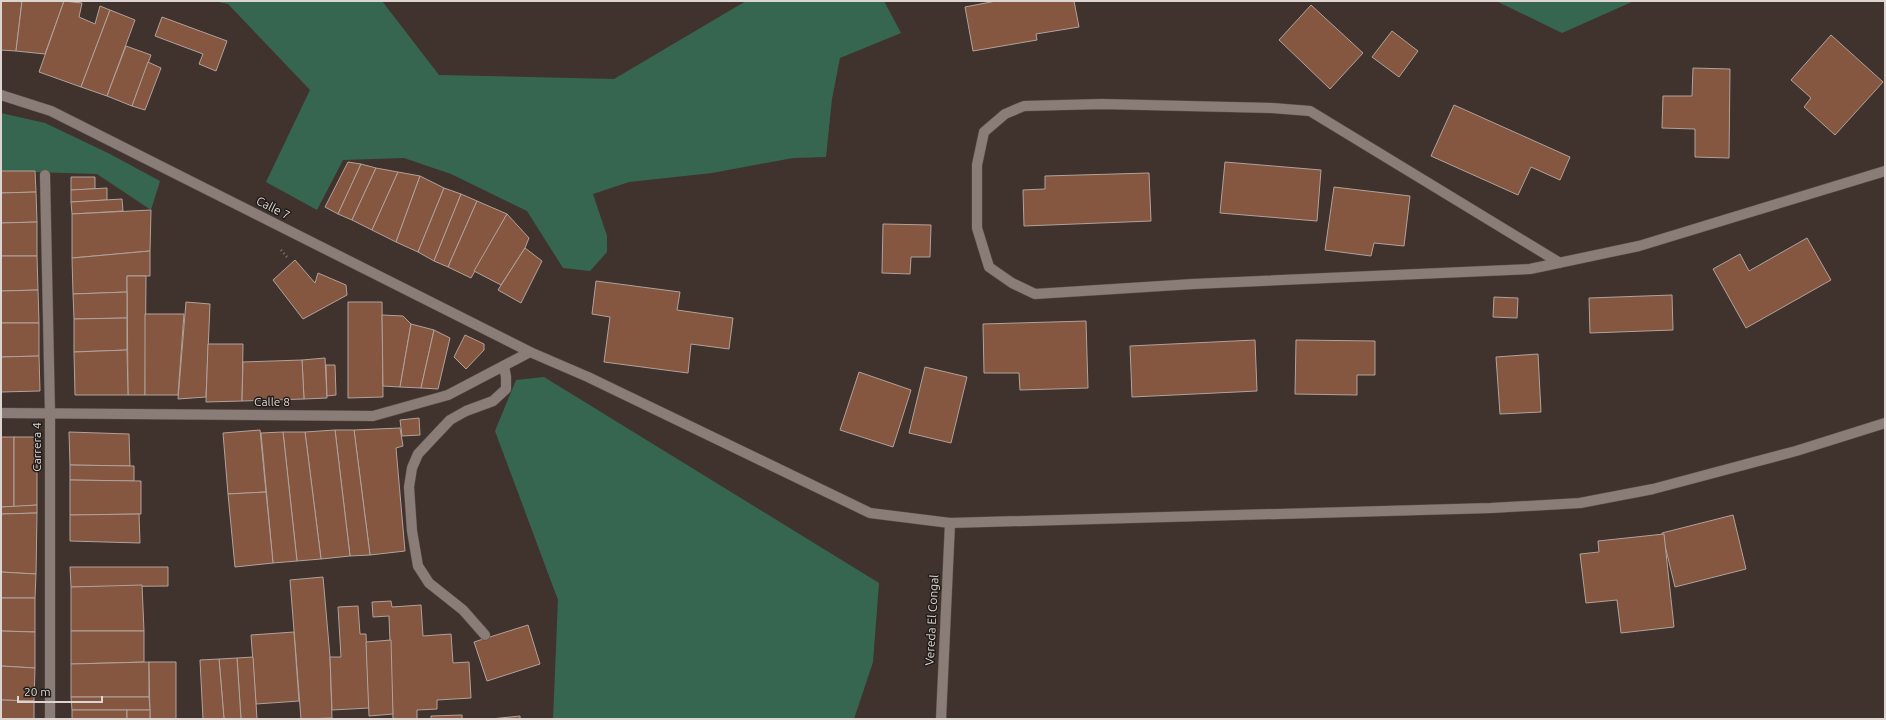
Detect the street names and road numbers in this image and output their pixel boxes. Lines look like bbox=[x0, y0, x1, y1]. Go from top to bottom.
street label: Calle 7 bbox=[254, 194, 292, 222]
street label: Calle 8 bbox=[254, 395, 290, 408]
street label: Carrera 4 bbox=[30, 422, 43, 472]
street label: Vereda El Congal bbox=[923, 574, 940, 666]

